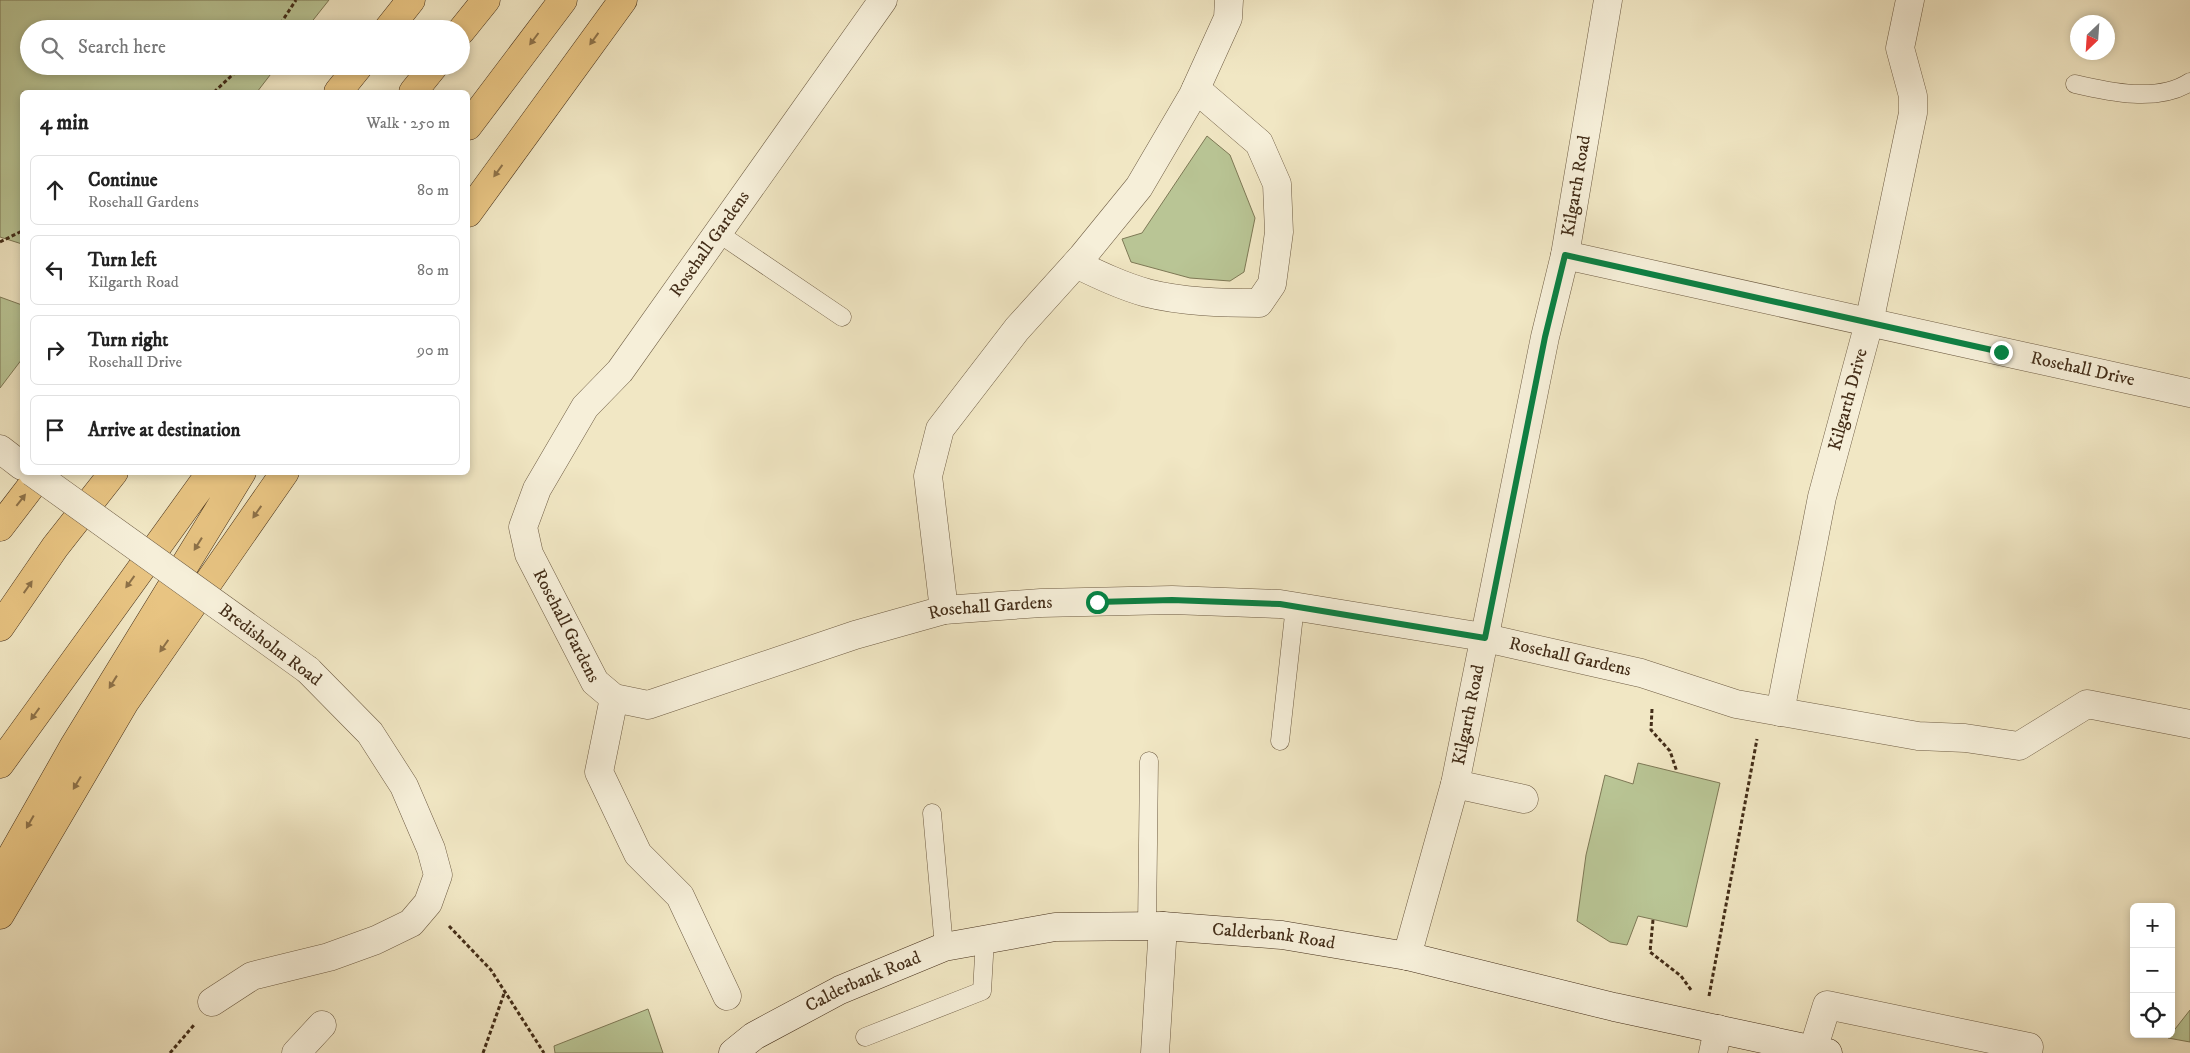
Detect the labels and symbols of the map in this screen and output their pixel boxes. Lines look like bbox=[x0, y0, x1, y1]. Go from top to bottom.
north arrow bbox=[2070, 15, 2115, 60]
one-way arrow bbox=[529, 32, 539, 46]
one-way arrow bbox=[589, 32, 599, 46]
street label: Kilgarth Road bbox=[1557, 134, 1596, 238]
one-way arrow bbox=[493, 164, 504, 177]
street label: Rosehall Gardens bbox=[665, 187, 755, 301]
route end bbox=[1990, 341, 2013, 364]
street label: Kilgarth Drive bbox=[1824, 346, 1873, 453]
street label: Rosehall Drive bbox=[2028, 347, 2137, 391]
one-way arrow bbox=[15, 493, 26, 506]
one-way arrow bbox=[252, 505, 262, 519]
one-way arrow bbox=[193, 537, 202, 550]
street label: Rosehall Gardens bbox=[528, 565, 604, 686]
one-way arrow bbox=[125, 575, 135, 589]
one-way arrow bbox=[23, 580, 33, 593]
route start bbox=[1086, 591, 1109, 614]
street label: Rosehall Gardens bbox=[926, 592, 1053, 625]
street label: Bredisholm Road bbox=[214, 599, 326, 691]
street label: Rosehall Gardens bbox=[1507, 633, 1633, 681]
one-way arrow bbox=[159, 639, 169, 653]
street label: Kilgarth Road bbox=[1448, 663, 1490, 767]
one-way arrow bbox=[108, 676, 117, 689]
one-way arrow bbox=[30, 707, 40, 721]
one-way arrow bbox=[72, 776, 81, 789]
one-way arrow bbox=[26, 816, 35, 829]
street label: Calderbank Road bbox=[1211, 919, 1337, 955]
street label: Calderbank Road bbox=[802, 947, 924, 1017]

